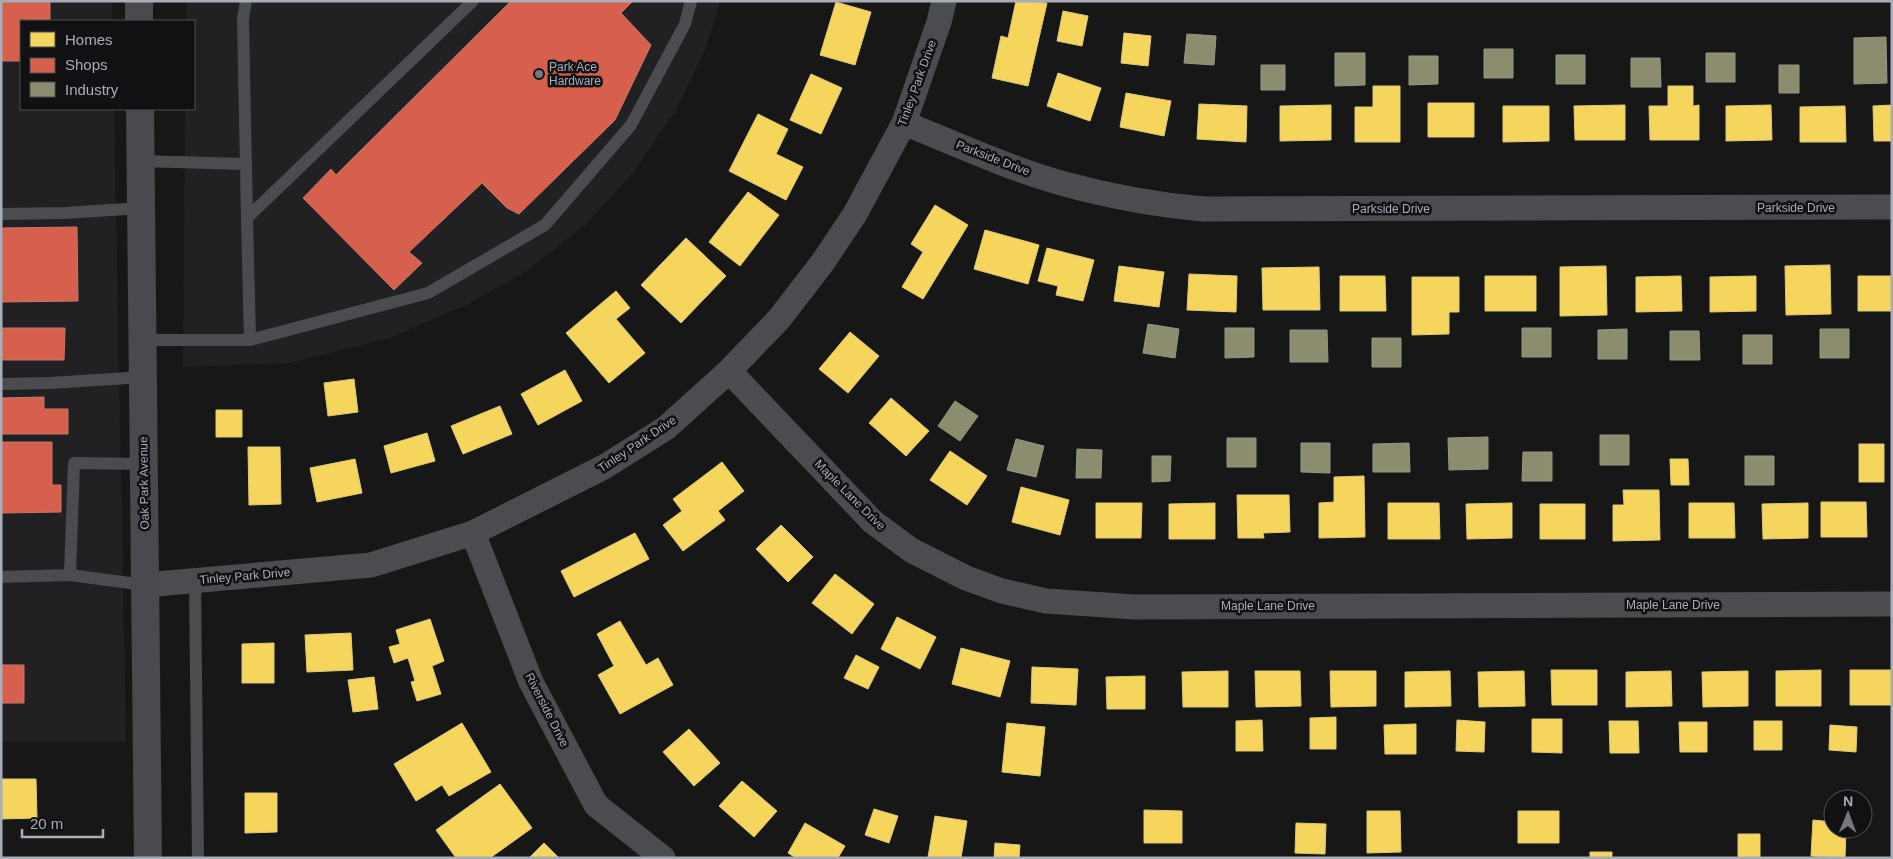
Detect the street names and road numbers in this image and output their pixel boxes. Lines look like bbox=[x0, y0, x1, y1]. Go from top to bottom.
street label: Tinley Park Drive bbox=[895, 38, 939, 128]
street label: Parkside Drive bbox=[954, 137, 1032, 179]
street label: Parkside Drive bbox=[1757, 201, 1835, 215]
street label: Parkside Drive bbox=[1352, 202, 1430, 216]
street label: Tinley Park Drive bbox=[595, 413, 679, 475]
street label: Oak Park Avenue bbox=[136, 436, 152, 530]
street label: Maple Lane Drive bbox=[812, 457, 888, 533]
street label: Tinley Park Drive bbox=[199, 565, 291, 587]
street label: Maple Lane Drive bbox=[1626, 598, 1720, 612]
street label: Maple Lane Drive bbox=[1221, 599, 1315, 613]
street label: Riverside Drive bbox=[522, 671, 572, 750]

